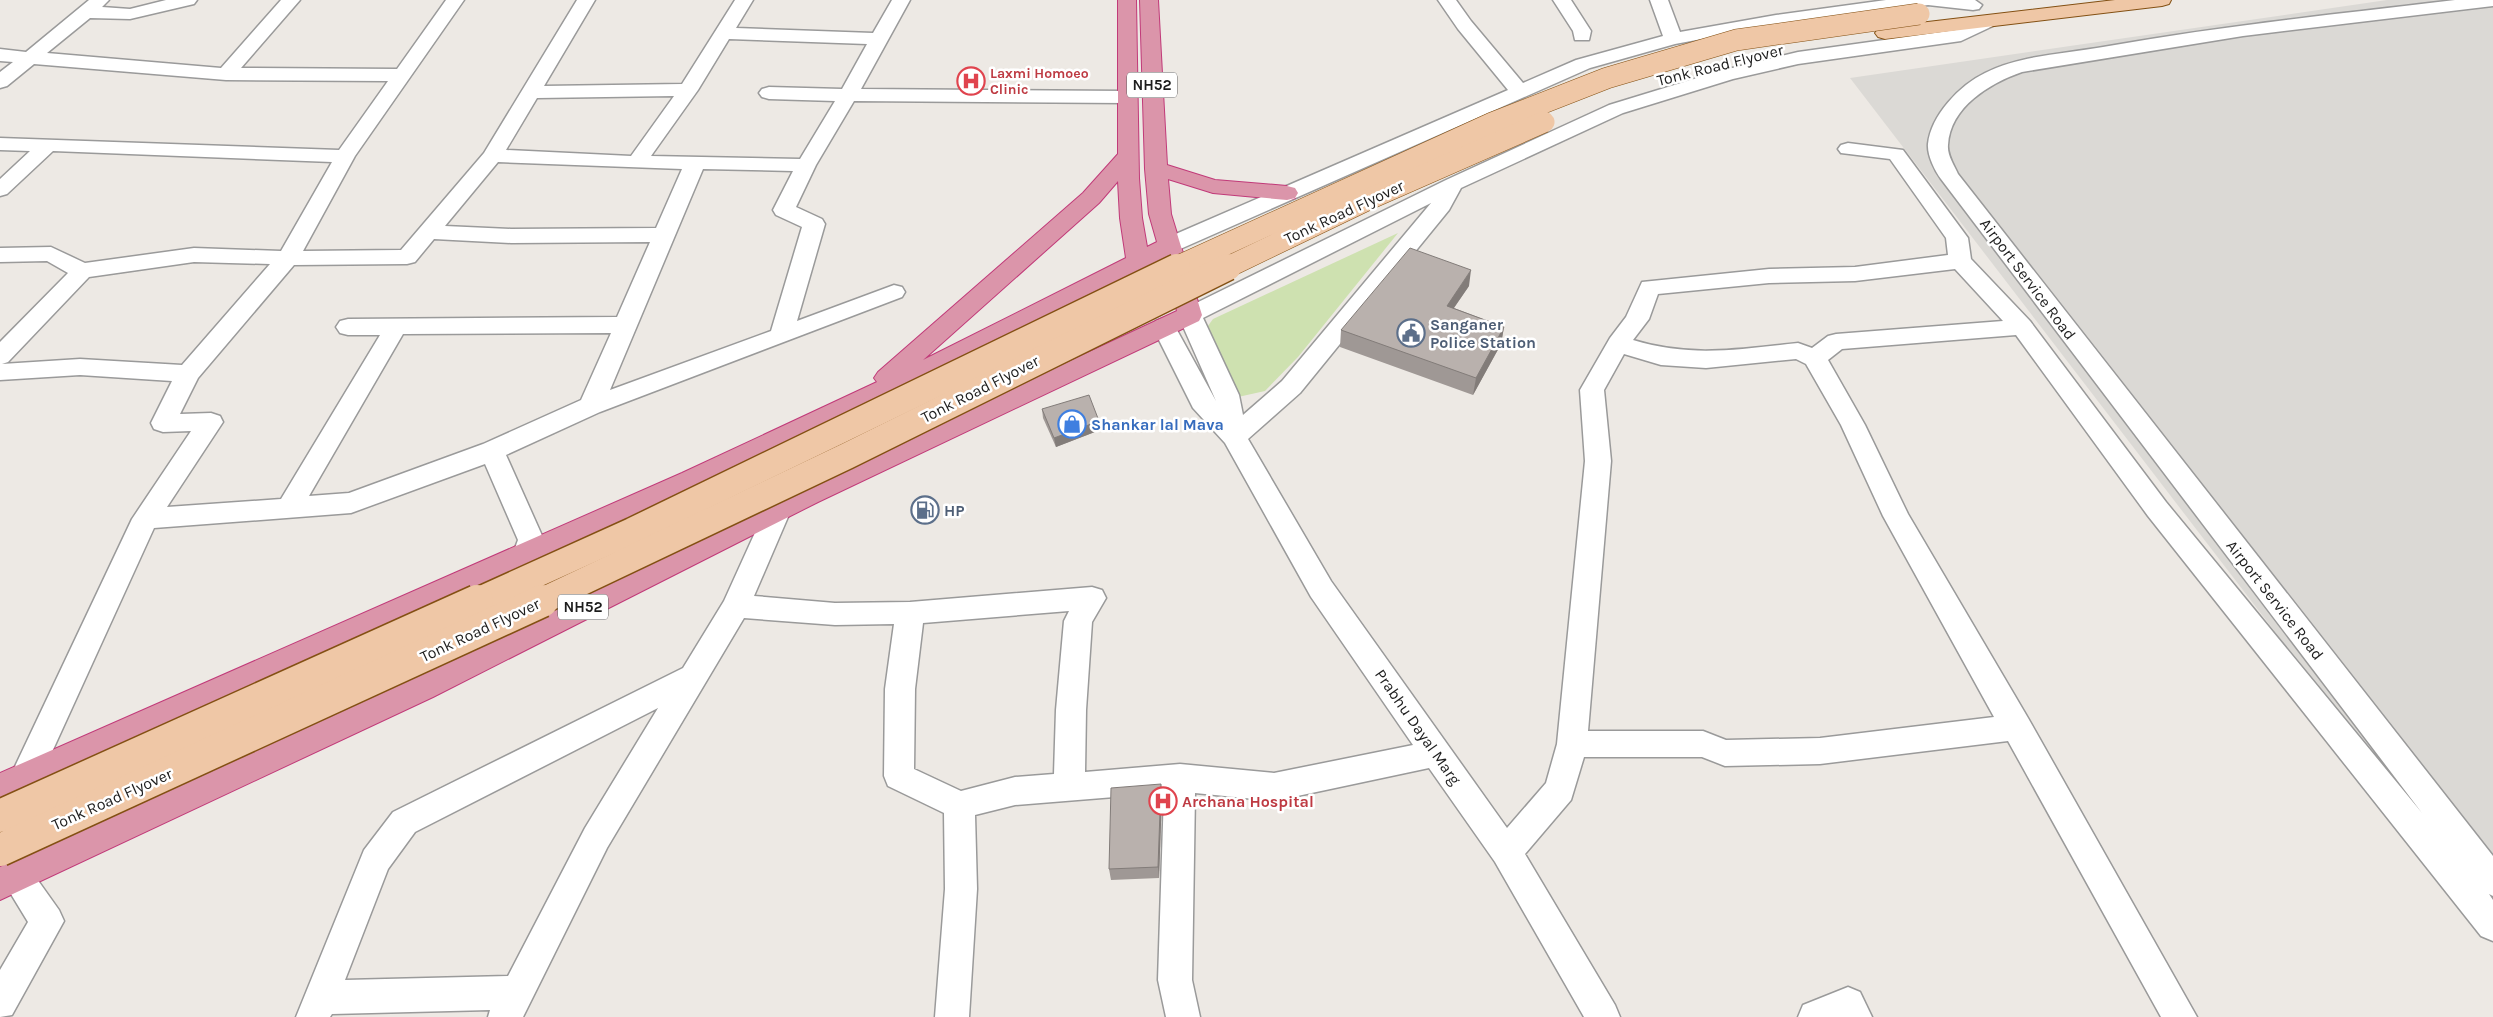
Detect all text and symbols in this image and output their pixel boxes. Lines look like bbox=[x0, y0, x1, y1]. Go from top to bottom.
street label: Tonk Road Flyover bbox=[1655, 40, 1785, 90]
place label: Laxmi Homoeo Clinic bbox=[990, 65, 1089, 98]
hospital icon: Laxmi Homoeo Clinic bbox=[956, 66, 986, 96]
road number: NH52 bbox=[1127, 72, 1177, 98]
street label: Tonk Road Flyover bbox=[1281, 176, 1407, 248]
street label: Airport Service Road bbox=[1976, 215, 2080, 343]
place label: Sanganer Police Station bbox=[1430, 315, 1536, 352]
public building icon: Sanganer Police Station bbox=[1396, 318, 1426, 348]
street label: Tonk Road Flyover bbox=[918, 351, 1042, 427]
shop icon: Shankar lal Mava bbox=[1057, 409, 1087, 439]
place label: Shankar lal Mava bbox=[1091, 415, 1224, 434]
fuel station icon: HP bbox=[910, 495, 940, 525]
place label: HP bbox=[944, 501, 965, 520]
street label: Airport Service Road bbox=[2222, 536, 2328, 664]
street label: Tonk Road Flyover bbox=[417, 594, 543, 666]
road number: NH52 bbox=[558, 594, 608, 620]
street label: Prabhu Dayal Marg bbox=[1371, 665, 1465, 789]
street label: Tonk Road Flyover bbox=[49, 764, 175, 834]
hospital icon: Archana Hospital bbox=[1148, 786, 1178, 816]
place label: Archana Hospital bbox=[1182, 792, 1314, 811]

